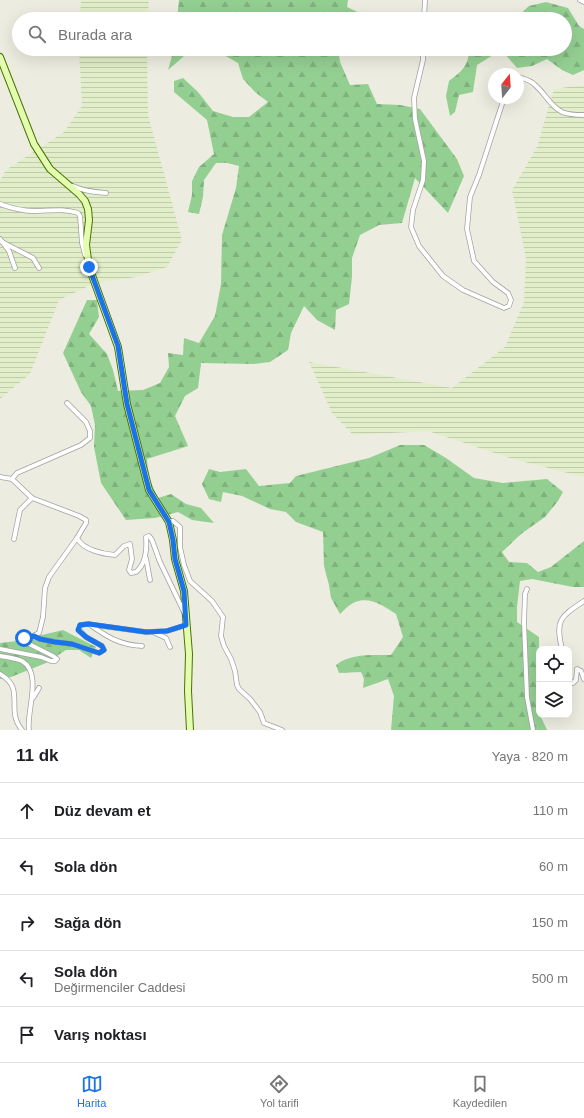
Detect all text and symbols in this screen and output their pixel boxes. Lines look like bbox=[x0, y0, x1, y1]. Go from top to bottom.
search box bbox=[12, 12, 572, 56]
icon: search bbox=[26, 23, 48, 45]
text: Burada ara bbox=[58, 26, 132, 43]
north arrow bbox=[488, 68, 524, 104]
route end bbox=[80, 258, 98, 276]
route start bbox=[15, 629, 33, 647]
map controls bbox=[536, 646, 572, 718]
button: locate bbox=[536, 646, 572, 682]
button: layers bbox=[536, 682, 572, 718]
text: 11 dk bbox=[16, 746, 59, 765]
text: Yaya · 820 m bbox=[492, 749, 568, 764]
icon: ahead bbox=[16, 800, 38, 822]
text: Düz devam et bbox=[54, 802, 151, 819]
text: 110 m bbox=[533, 803, 568, 818]
icon: left bbox=[16, 856, 38, 878]
text: Sola dön bbox=[54, 858, 117, 875]
text: 60 m bbox=[539, 859, 568, 874]
icon: right bbox=[16, 912, 38, 934]
text: Sağa dön bbox=[54, 914, 122, 931]
text: 150 m bbox=[532, 915, 568, 930]
text: Sola dön bbox=[54, 963, 117, 980]
icon: left bbox=[16, 968, 38, 990]
text: 500 m bbox=[532, 971, 568, 986]
text: Değirmenciler Caddesi bbox=[54, 980, 186, 995]
icon: arrive bbox=[16, 1024, 38, 1046]
text: Varış noktası bbox=[54, 1026, 147, 1043]
tab: Harita bbox=[77, 1073, 106, 1109]
tab: Yol tarifi bbox=[260, 1073, 299, 1109]
tab: Kaydedilen bbox=[453, 1073, 507, 1109]

